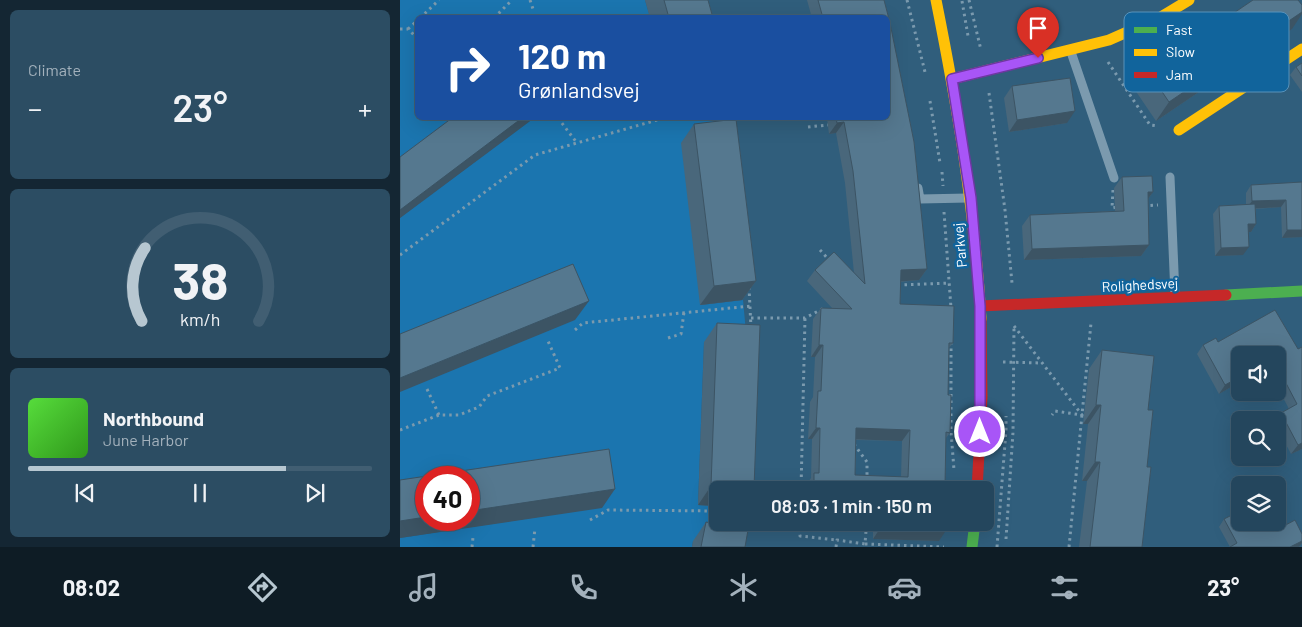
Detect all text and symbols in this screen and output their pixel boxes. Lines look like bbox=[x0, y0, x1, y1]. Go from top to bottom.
pin bbox=[1017, 7, 1059, 58]
legend bbox=[1124, 12, 1289, 92]
icon: arrive bbox=[1024, 14, 1052, 42]
text: Fast bbox=[1166, 21, 1192, 38]
text: 120 m bbox=[518, 34, 606, 76]
icon: right bbox=[435, 35, 500, 100]
text: Slow bbox=[1166, 43, 1195, 60]
text: Climate bbox=[28, 60, 81, 79]
text: Jam bbox=[1166, 66, 1193, 83]
text: Grønlandsvej bbox=[518, 76, 640, 102]
text: 23° bbox=[172, 84, 228, 130]
text: − bbox=[28, 91, 42, 125]
text: + bbox=[358, 91, 372, 125]
street label: Parkvej bbox=[949, 222, 970, 268]
text: 38 bbox=[172, 248, 228, 310]
street label: Rolighedsvej bbox=[1101, 274, 1179, 295]
text: km/h bbox=[180, 308, 220, 330]
map controls bbox=[1231, 346, 1286, 531]
button: sound bbox=[1231, 346, 1286, 401]
position arrow bbox=[953, 405, 1005, 457]
text: Northbound bbox=[103, 407, 204, 430]
button: search bbox=[1231, 411, 1286, 466]
text: June Harbor bbox=[103, 430, 189, 449]
speed limit sign: 40 bbox=[415, 466, 480, 531]
button: layers bbox=[1231, 476, 1286, 531]
icon: previous bbox=[71, 479, 99, 507]
icon: pause bbox=[186, 479, 214, 507]
icon: next bbox=[301, 479, 329, 507]
text: 08:03 · 1 min · 150 m bbox=[771, 494, 932, 517]
icon: directions bbox=[245, 570, 280, 605]
icon: music bbox=[406, 570, 441, 605]
icon: phone bbox=[566, 570, 601, 605]
icon: climate bbox=[726, 570, 761, 605]
icon: car bbox=[887, 570, 922, 605]
icon: filters bbox=[1047, 570, 1082, 605]
text: 08:02 bbox=[63, 574, 120, 600]
text: 23° bbox=[1207, 574, 1239, 600]

